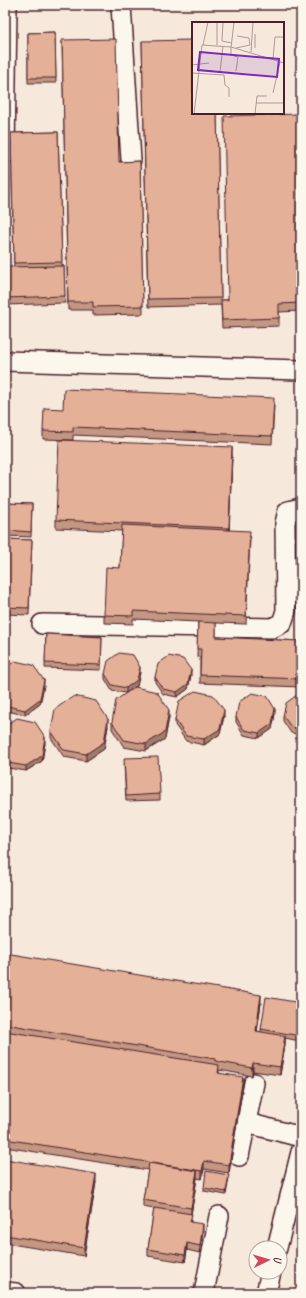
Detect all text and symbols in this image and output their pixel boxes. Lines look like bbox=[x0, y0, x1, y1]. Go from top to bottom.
inset map bbox=[192, 22, 284, 114]
north arrow bbox=[248, 1240, 288, 1280]
text: U bbox=[271, 1256, 285, 1265]

